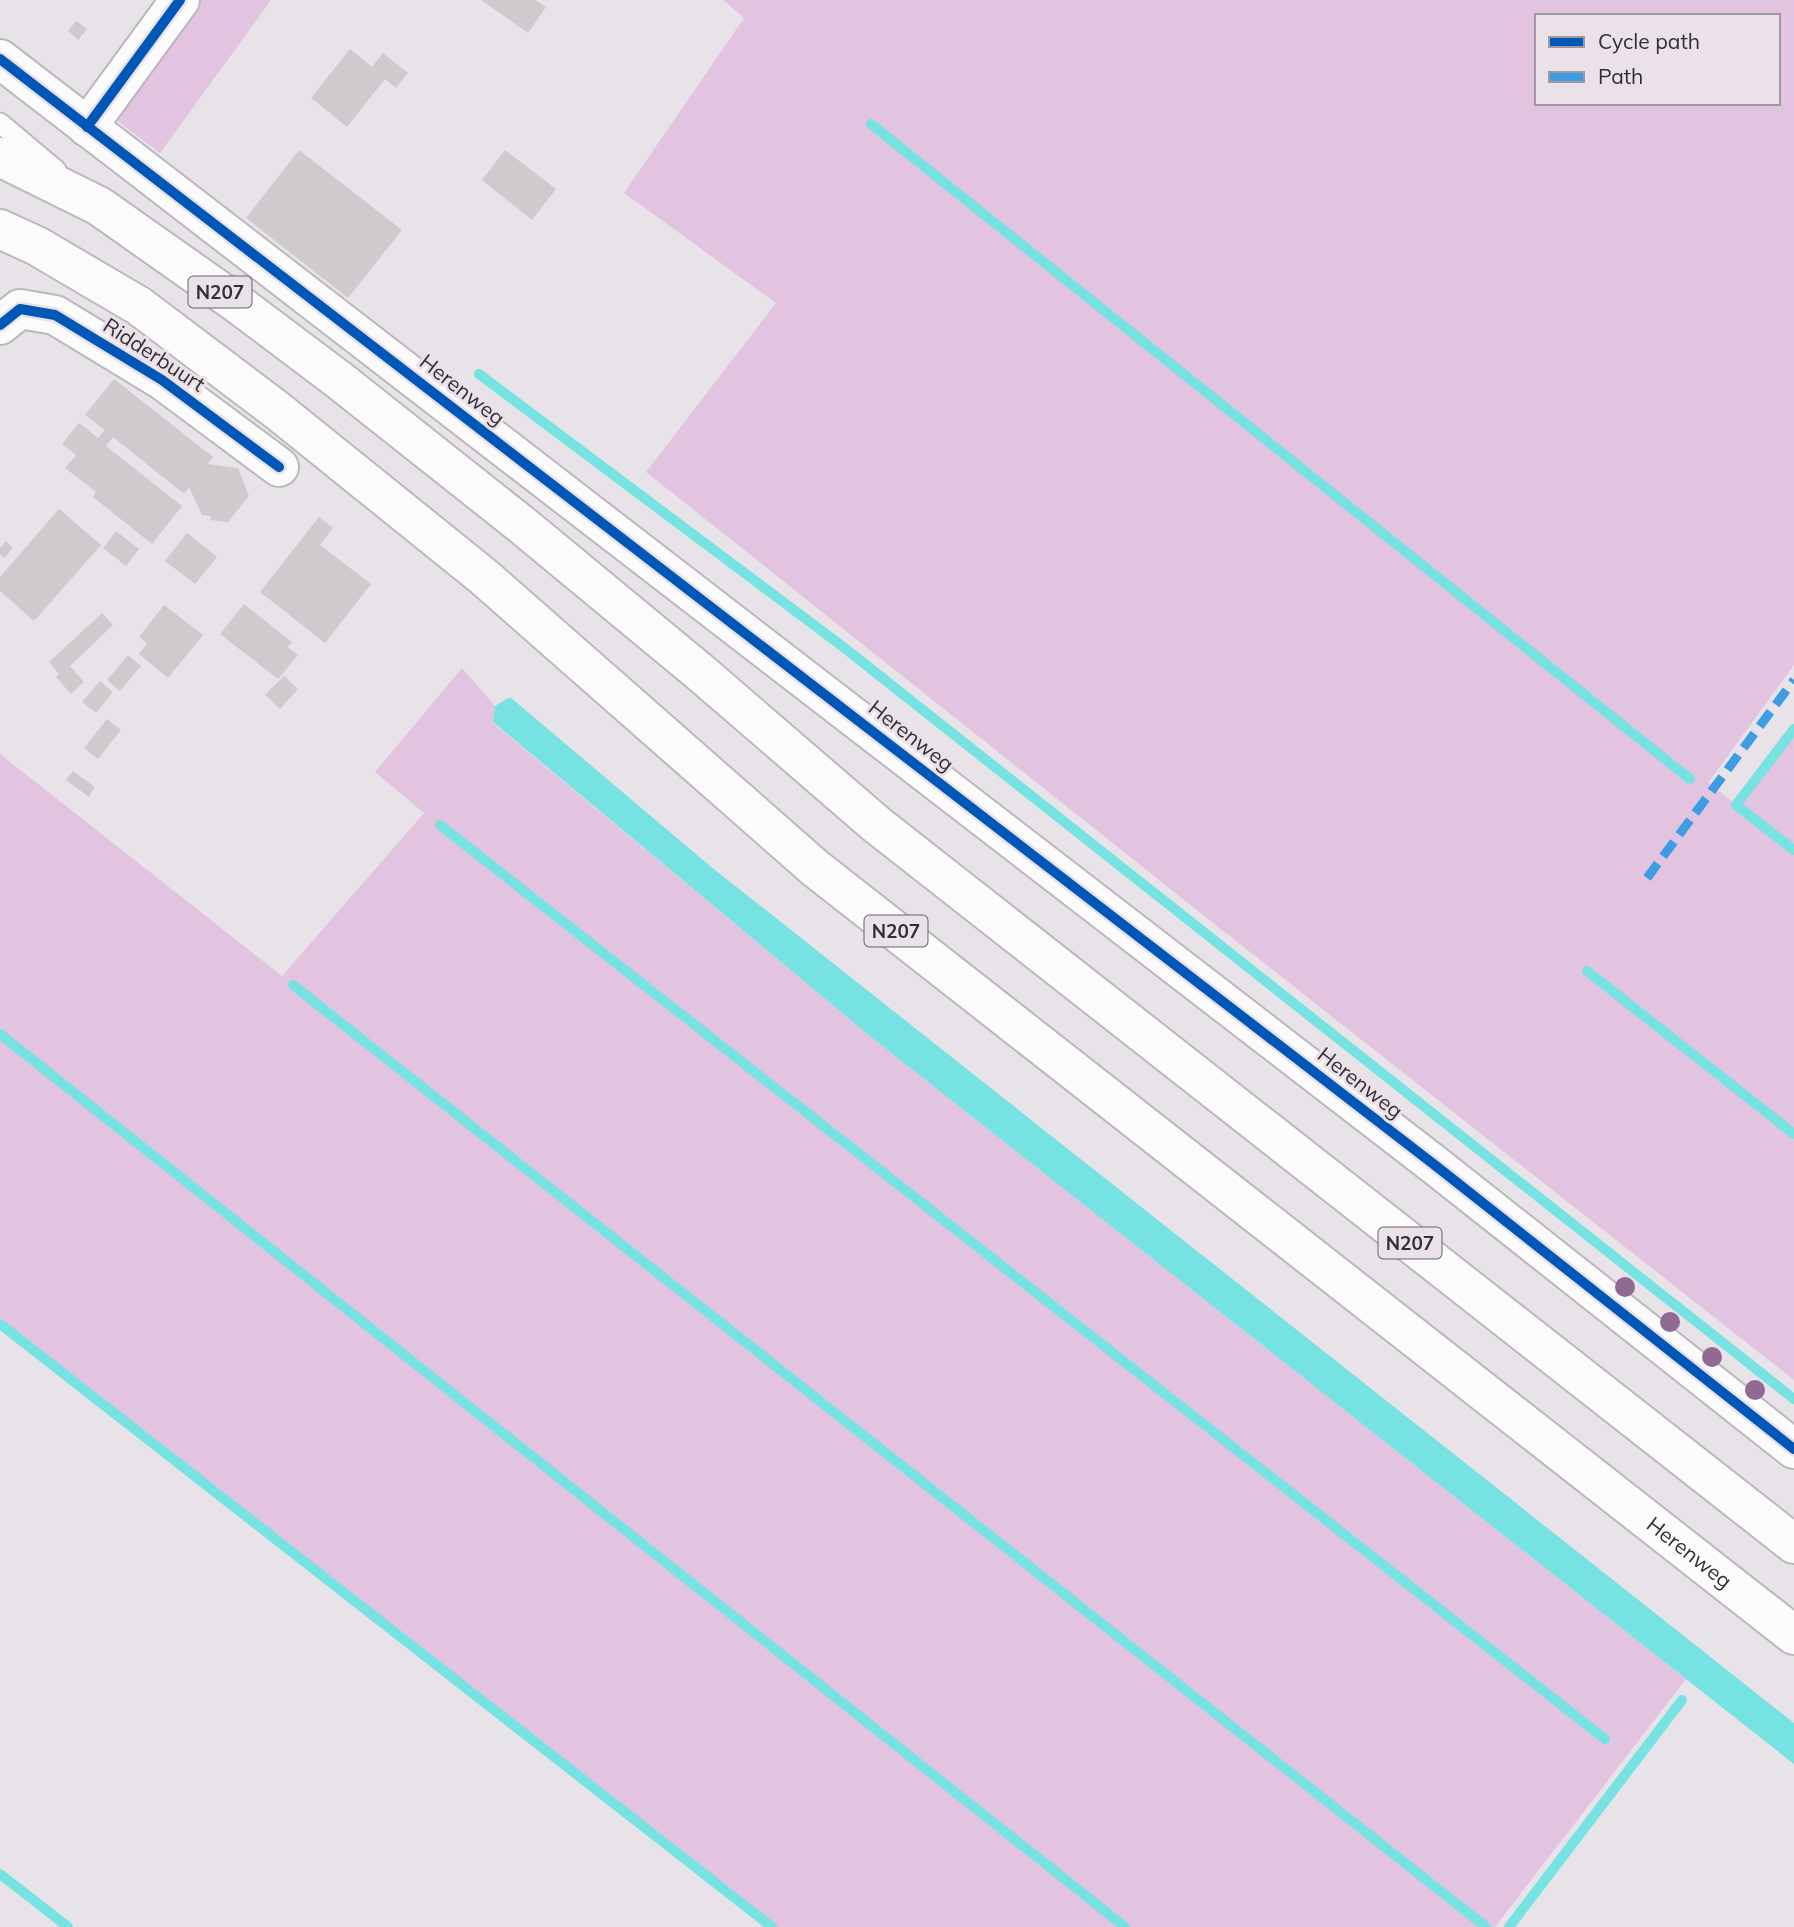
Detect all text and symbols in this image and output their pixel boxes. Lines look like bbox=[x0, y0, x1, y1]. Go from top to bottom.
legend bbox=[1535, 14, 1780, 105]
text: Cycle path bbox=[1598, 28, 1700, 54]
text: Path bbox=[1598, 63, 1643, 89]
road number: N207 bbox=[188, 276, 252, 308]
street label: Ridderbuurt bbox=[99, 312, 210, 397]
street label: Herenweg bbox=[415, 348, 510, 430]
street label: Herenweg bbox=[864, 694, 959, 776]
road number: N207 bbox=[864, 916, 928, 946]
street label: Herenweg bbox=[1313, 1041, 1408, 1123]
road number: N207 bbox=[1378, 1228, 1442, 1259]
street label: Herenweg bbox=[1642, 1511, 1737, 1593]

